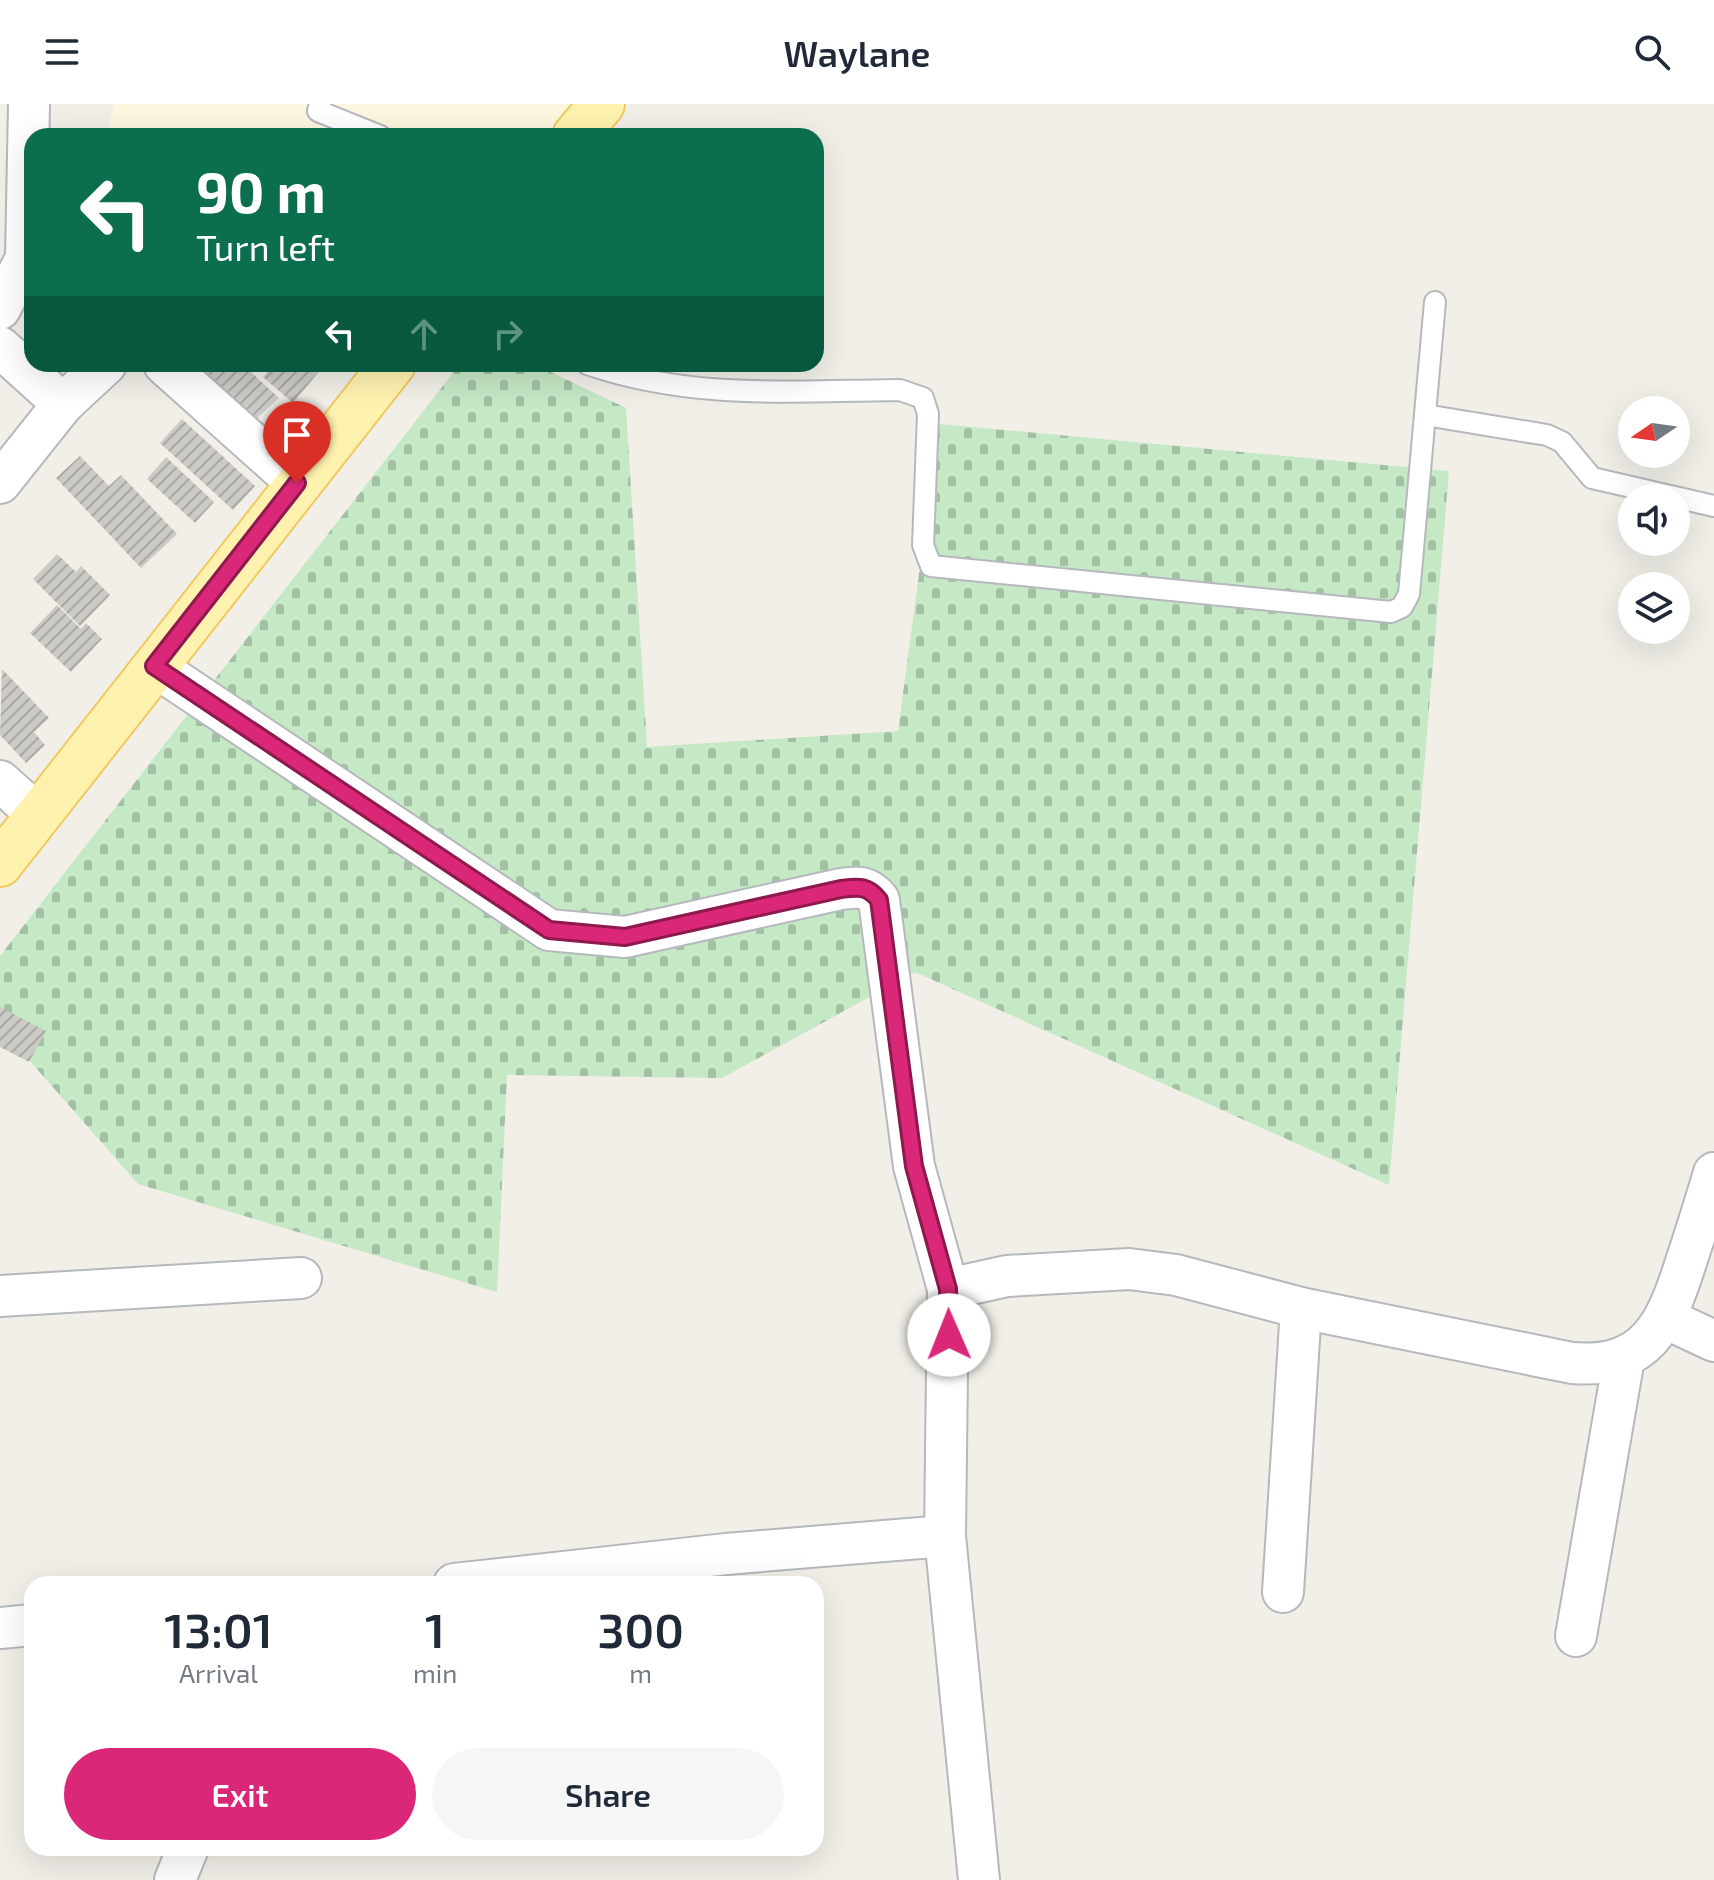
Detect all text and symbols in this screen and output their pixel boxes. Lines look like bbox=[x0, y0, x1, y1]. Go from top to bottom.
icon: menu bbox=[40, 30, 84, 74]
icon: search bbox=[1630, 30, 1674, 74]
text: Waylane bbox=[784, 31, 930, 74]
text: 90 m bbox=[196, 157, 326, 224]
icon: left bbox=[64, 160, 168, 264]
text: Turn left bbox=[196, 225, 335, 268]
icon: left bbox=[318, 312, 362, 356]
icon: ahead bbox=[402, 312, 446, 356]
icon: right bbox=[486, 312, 530, 356]
north arrow bbox=[1618, 396, 1690, 468]
map controls bbox=[1618, 396, 1690, 644]
pin bbox=[263, 401, 331, 483]
icon: arrive bbox=[275, 413, 319, 457]
button: sound bbox=[1618, 484, 1690, 556]
button: layers bbox=[1618, 572, 1690, 644]
position arrow bbox=[907, 1293, 991, 1377]
text: 13:01 bbox=[164, 1600, 273, 1658]
text: 1 bbox=[425, 1600, 445, 1658]
text: 300 bbox=[597, 1600, 684, 1658]
text: Arrival bbox=[179, 1657, 258, 1688]
text: min bbox=[413, 1657, 457, 1688]
text: m bbox=[629, 1657, 652, 1688]
button: Exit bbox=[64, 1748, 416, 1840]
button: Share bbox=[432, 1748, 784, 1840]

